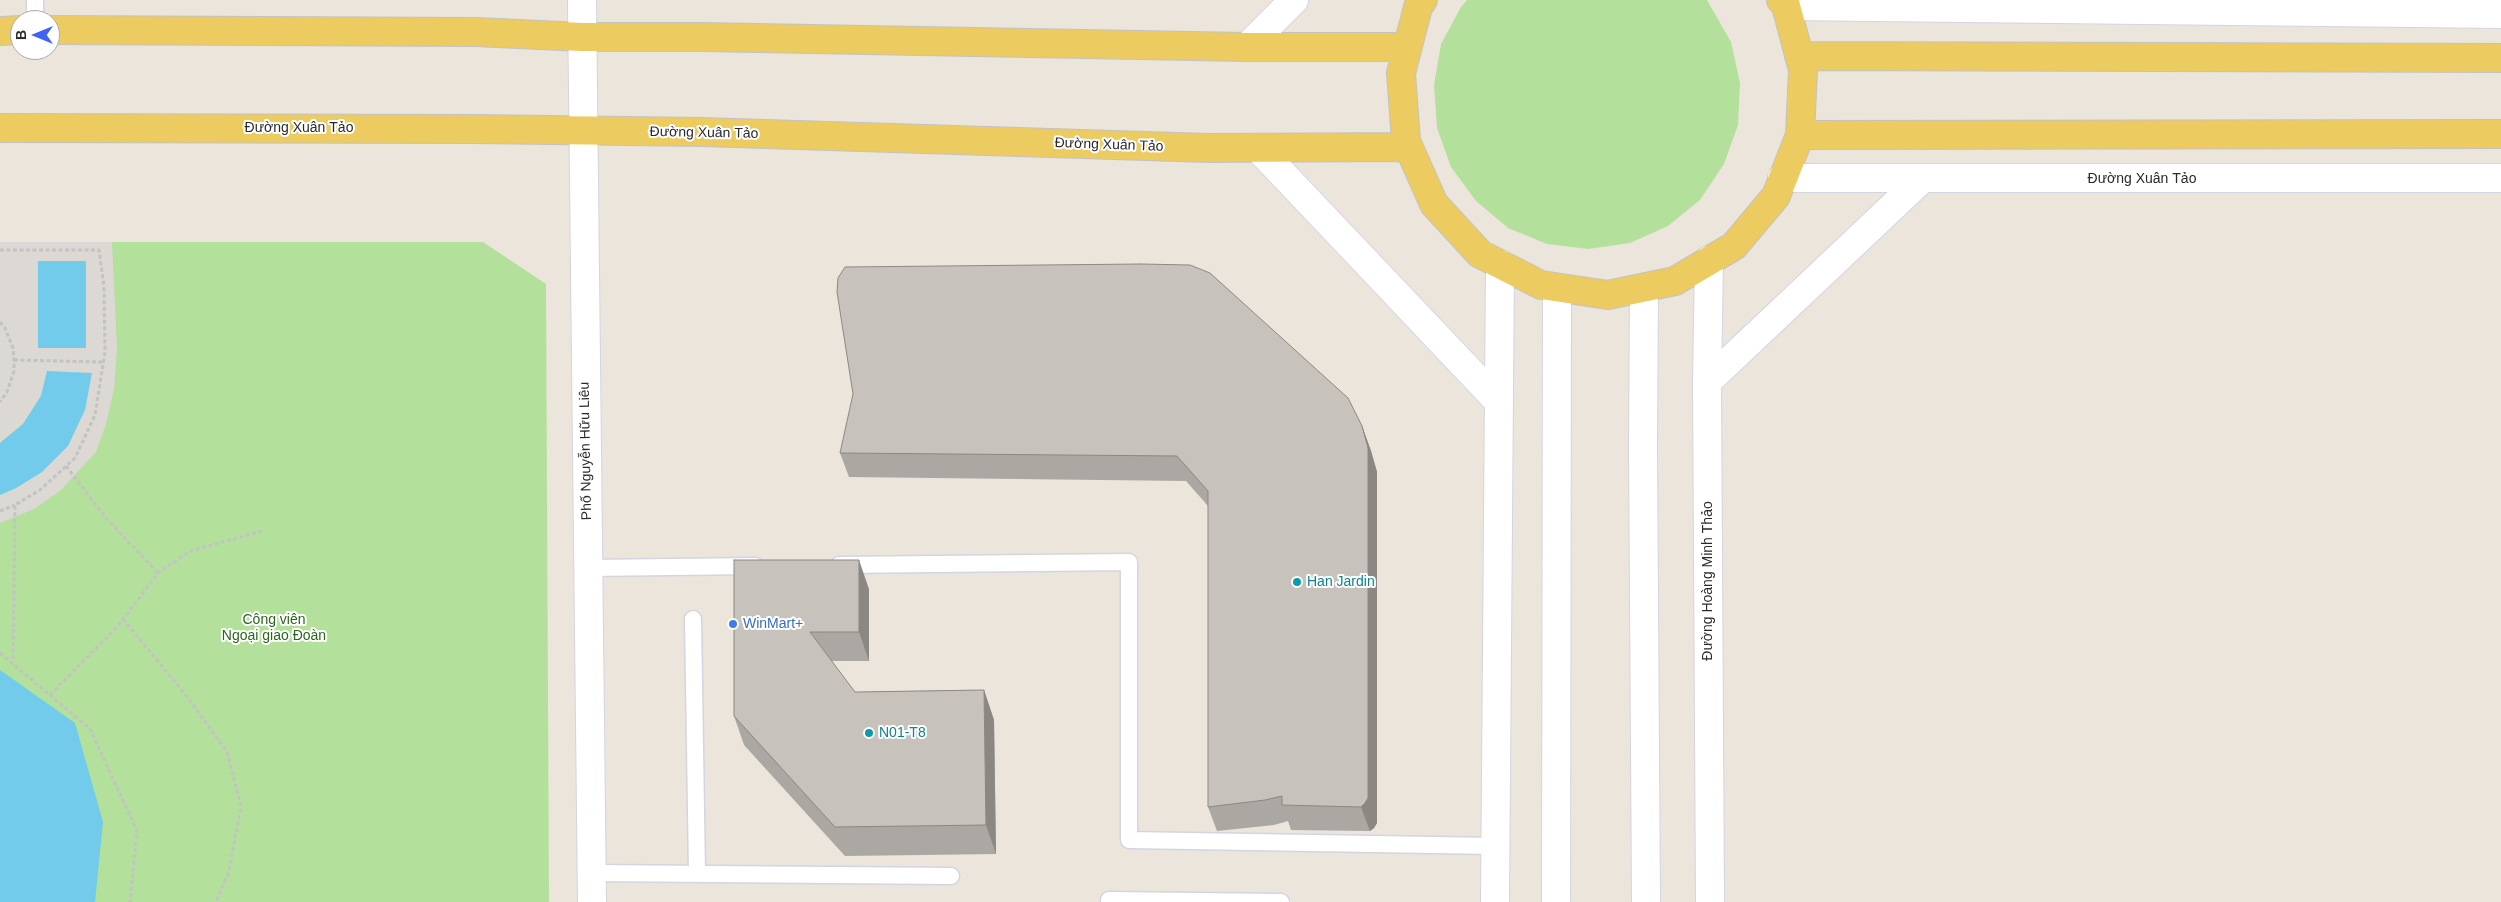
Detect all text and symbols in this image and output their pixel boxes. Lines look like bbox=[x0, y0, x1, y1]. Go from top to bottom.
north arrow bbox=[10, 10, 60, 60]
text: B bbox=[13, 30, 29, 40]
street label: Đường Xuân Tảo bbox=[245, 120, 353, 136]
street label: Đường Xuân Tảo bbox=[649, 124, 759, 142]
street label: Đường Xuân Tảo bbox=[1054, 135, 1164, 155]
street label: Đường Xuân Tảo bbox=[2088, 171, 2196, 187]
street label: Phố Nguyễn Hữu Liêu bbox=[576, 382, 596, 520]
street label: Đường Hoàng Minh Thảo bbox=[1700, 501, 1716, 661]
place label: Han Jardin bbox=[1307, 574, 1375, 590]
marker: Han Jardin bbox=[1291, 576, 1303, 588]
park label: Công viên Ngoại giao Đoàn bbox=[222, 612, 326, 644]
place label: WinMart+ bbox=[743, 616, 803, 632]
marker: WinMart+ bbox=[727, 618, 739, 630]
place label: N01-T8 bbox=[879, 725, 926, 741]
marker: N01-T8 bbox=[863, 727, 875, 739]

